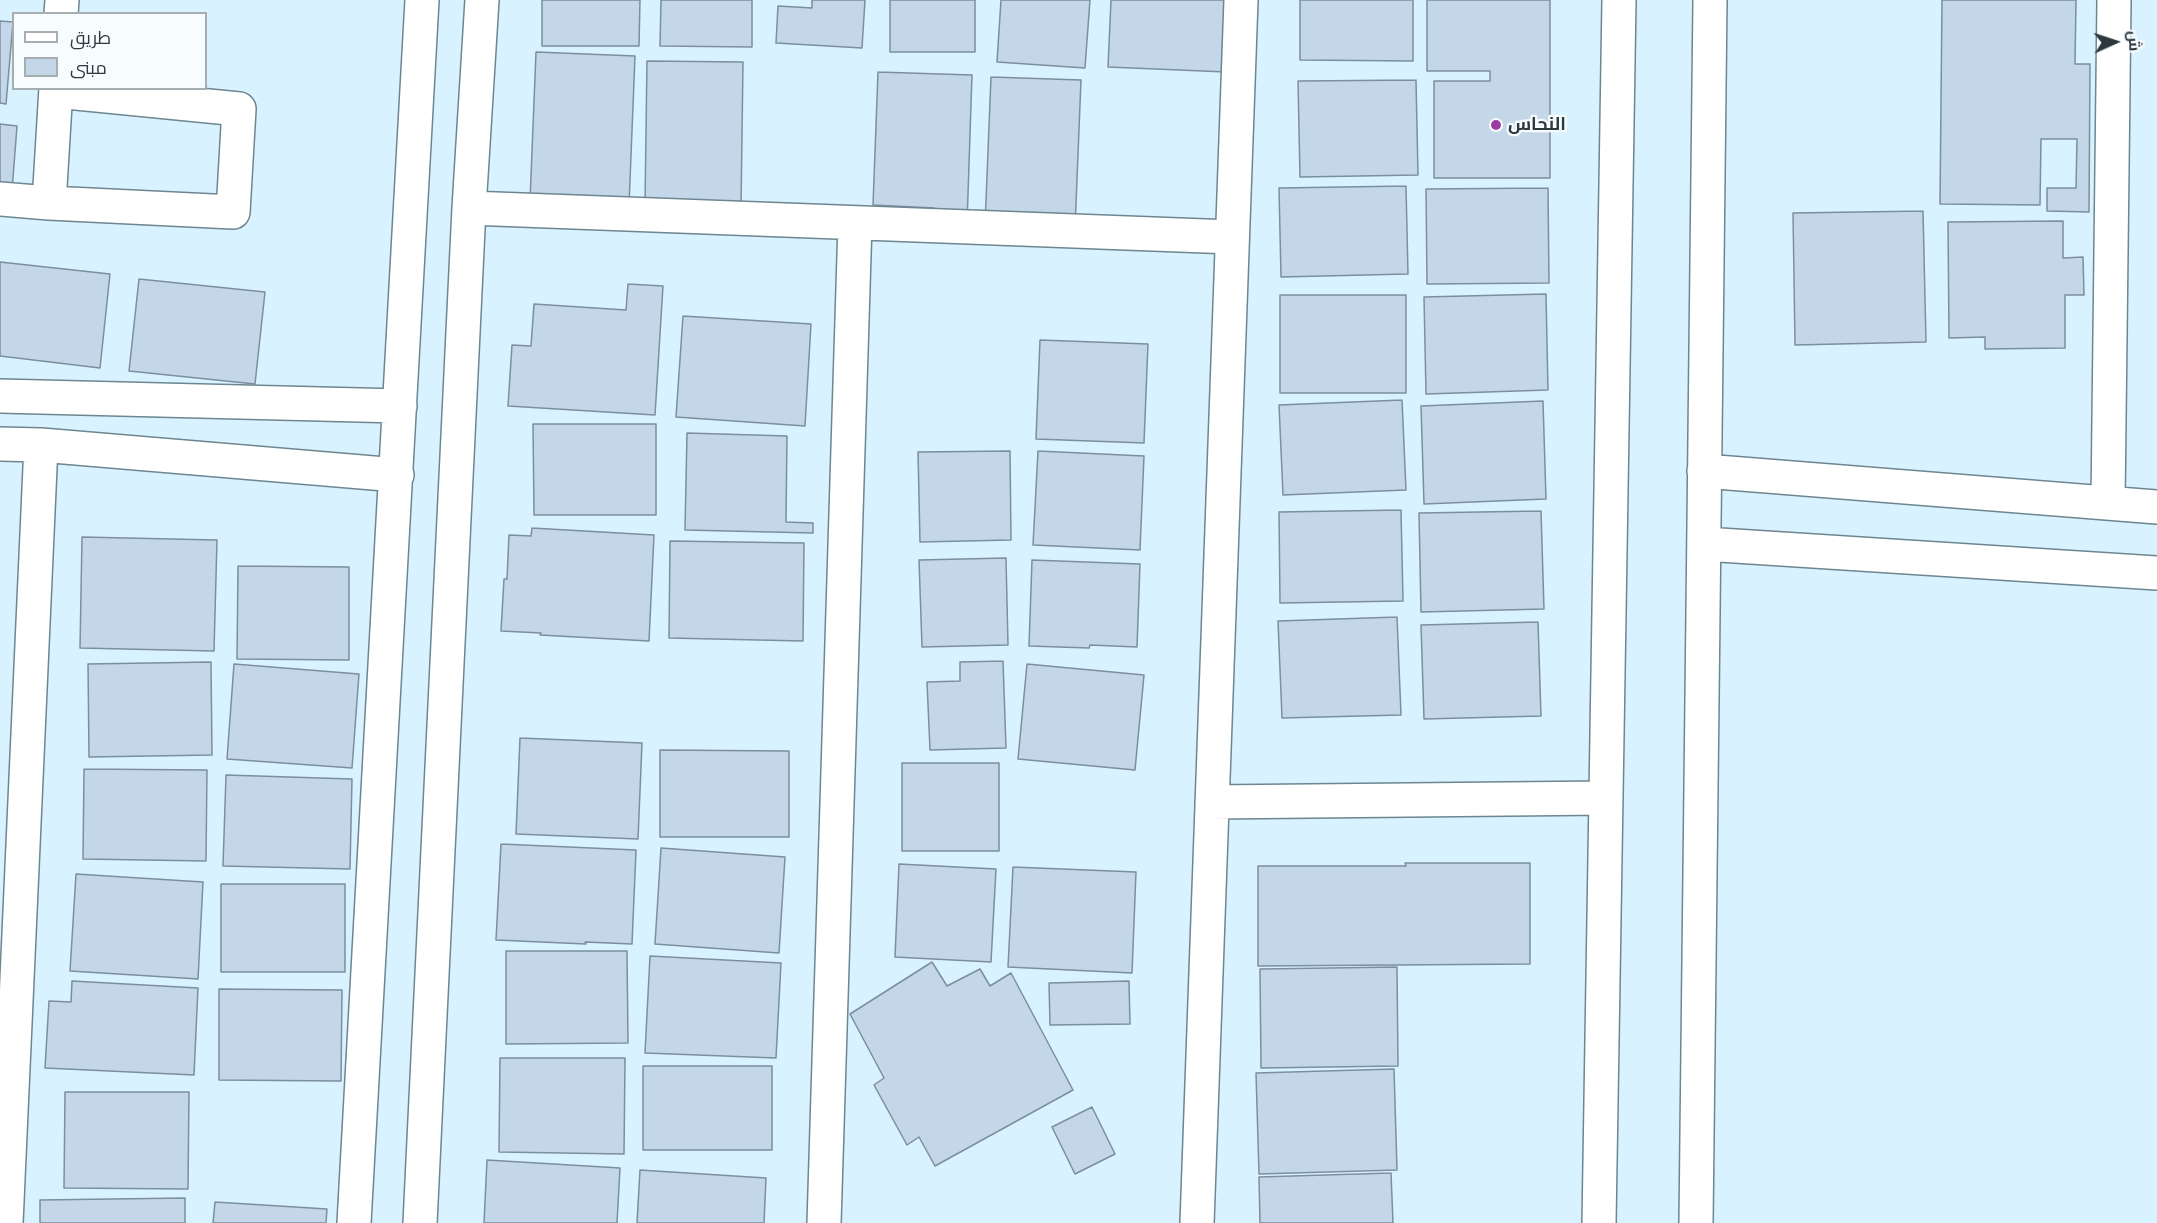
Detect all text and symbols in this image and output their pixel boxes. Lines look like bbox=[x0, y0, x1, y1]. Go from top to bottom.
legend bbox=[12, 12, 207, 90]
north arrow bbox=[2085, 12, 2145, 72]
text: طريق bbox=[70, 28, 111, 49]
text: ش bbox=[2123, 30, 2143, 52]
text: مبنى bbox=[70, 58, 107, 79]
place label: النحاس bbox=[1508, 114, 1566, 136]
marker: النحاس bbox=[1489, 118, 1503, 132]

